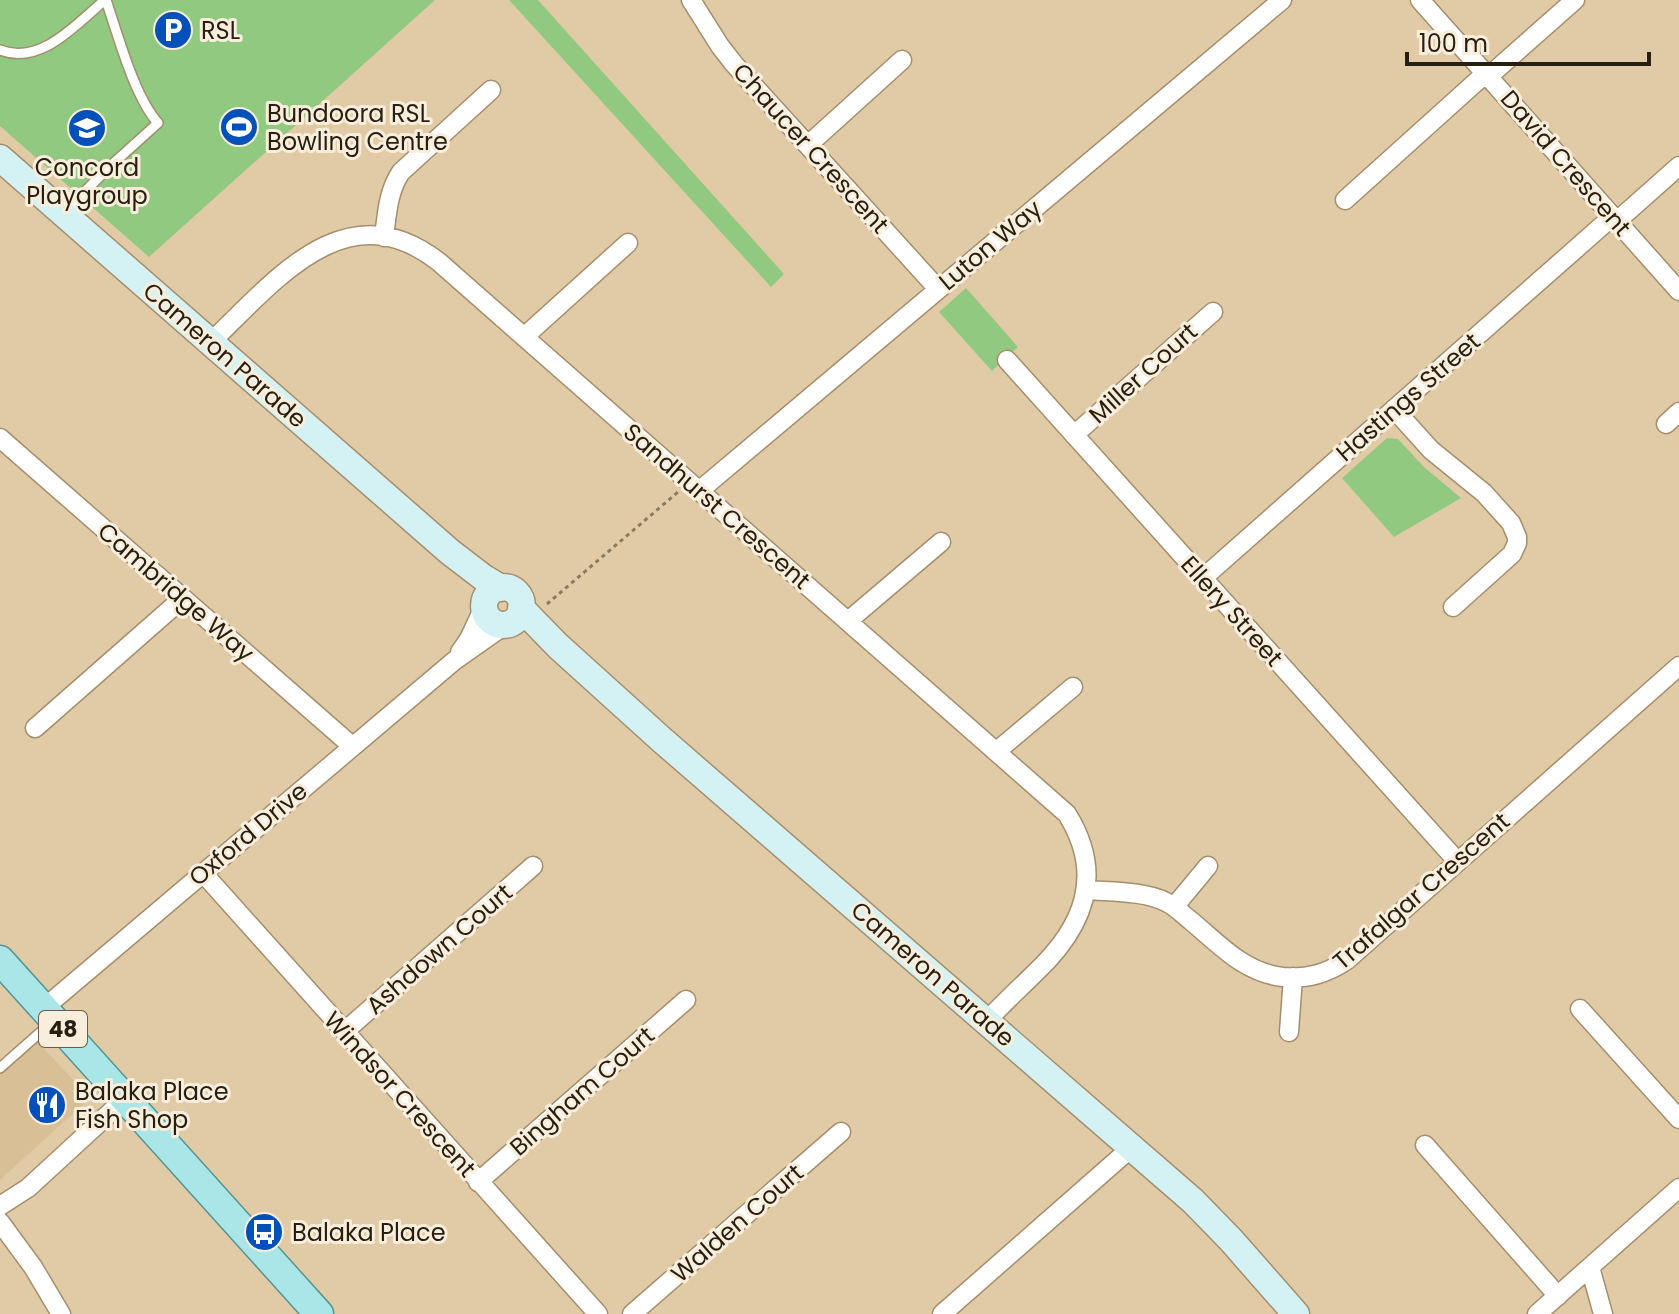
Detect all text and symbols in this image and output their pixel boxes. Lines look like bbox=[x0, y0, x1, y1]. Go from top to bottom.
parking icon: RSL bbox=[152, 9, 194, 51]
place label: RSL bbox=[201, 14, 240, 47]
scale bar bbox=[1407, 16, 1649, 66]
text: 100 m bbox=[1419, 27, 1488, 60]
street label: Chaucer Crescent bbox=[726, 56, 896, 240]
street label: David Crescent bbox=[1493, 83, 1639, 243]
place label: Bundoora RSL Bowling Centre bbox=[267, 97, 448, 158]
sports icon: Bundoora RSL Bowling Centre bbox=[218, 106, 260, 148]
school or university icon: Concord Playgroup bbox=[66, 107, 108, 149]
place label: Concord Playgroup bbox=[26, 151, 148, 212]
street label: Luton Way bbox=[932, 192, 1049, 298]
street label: Cameron Parade bbox=[136, 275, 314, 435]
street label: Miller Court bbox=[1082, 315, 1204, 431]
street label: Hastings Street bbox=[1329, 325, 1487, 469]
street label: Sandhurst Crescent bbox=[616, 416, 818, 596]
street label: Cambridge Way bbox=[91, 515, 262, 670]
street label: Ellery Street bbox=[1174, 549, 1290, 673]
street label: Oxford Drive bbox=[182, 775, 314, 893]
street label: Trafalgar Crescent bbox=[1325, 805, 1517, 977]
street label: Ashdown Court bbox=[359, 876, 519, 1022]
street label: Cameron Parade bbox=[844, 894, 1022, 1054]
street label: Windsor Crescent bbox=[317, 1004, 483, 1184]
road number: 48 bbox=[39, 1011, 87, 1047]
street label: Bingham Court bbox=[503, 1019, 661, 1163]
place label: Balaka Place Fish Shop bbox=[75, 1075, 229, 1136]
restaurant icon: Balaka Place Fish Shop bbox=[26, 1084, 68, 1126]
street label: Walden Court bbox=[664, 1156, 810, 1290]
bus stop icon: Balaka Place bbox=[243, 1211, 285, 1253]
place label: Balaka Place bbox=[292, 1216, 446, 1249]

